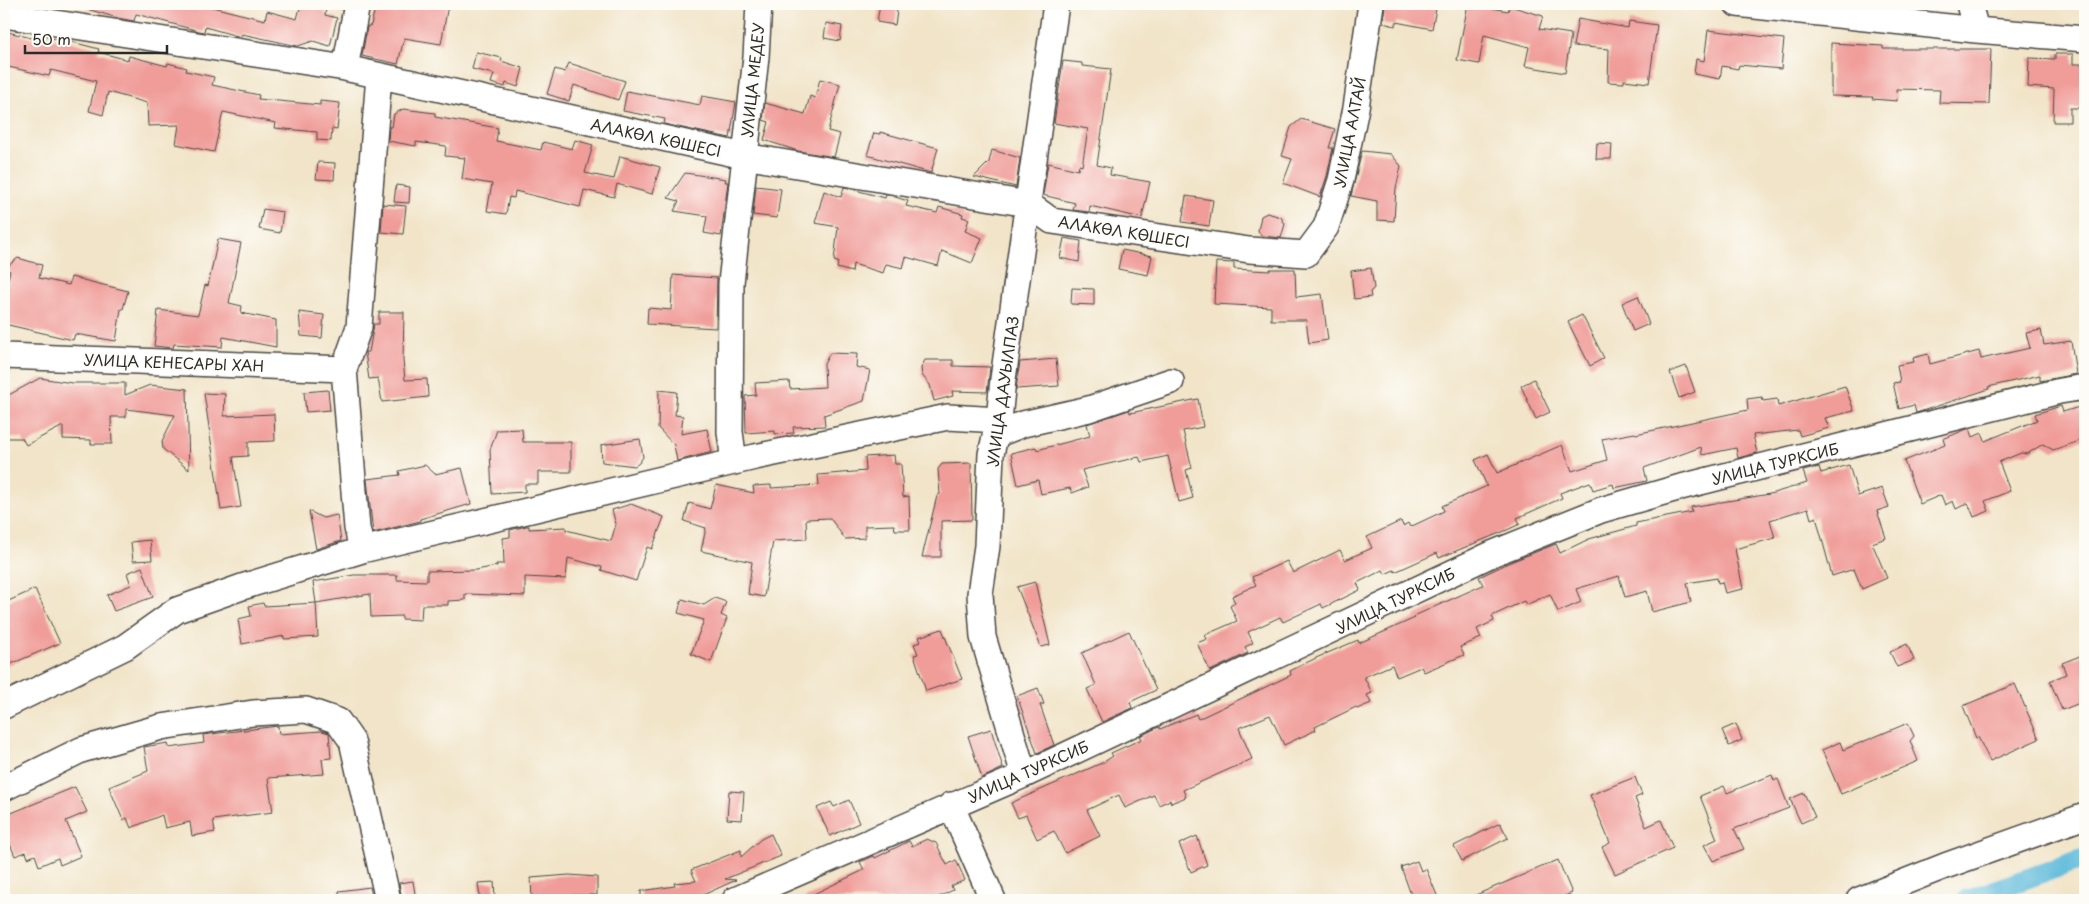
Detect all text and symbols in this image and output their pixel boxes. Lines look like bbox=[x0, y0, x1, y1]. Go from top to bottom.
scale bar bbox=[25, 22, 168, 54]
street label: УЛИЦА МЕДЕУ bbox=[735, 22, 769, 138]
text: 50 m bbox=[32, 27, 71, 50]
street label: УЛИЦА АЛТАЙ bbox=[1327, 75, 1371, 189]
street label: АЛАКӨЛ КӨШЕСІ bbox=[589, 112, 723, 162]
street label: АЛАКӨЛ КӨШЕСІ bbox=[1057, 209, 1191, 253]
street label: УЛИЦА ДАУЫЛПАЗ bbox=[980, 314, 1024, 468]
street label: УЛИЦА КЕНЕСАРЫ ХАН bbox=[83, 347, 265, 377]
street label: УЛИЦА ТУРКСИБ bbox=[1709, 436, 1841, 490]
street label: УЛИЦА ТУРКСИБ bbox=[1332, 561, 1459, 639]
street label: УЛИЦА ТУРКСИБ bbox=[964, 734, 1092, 808]

